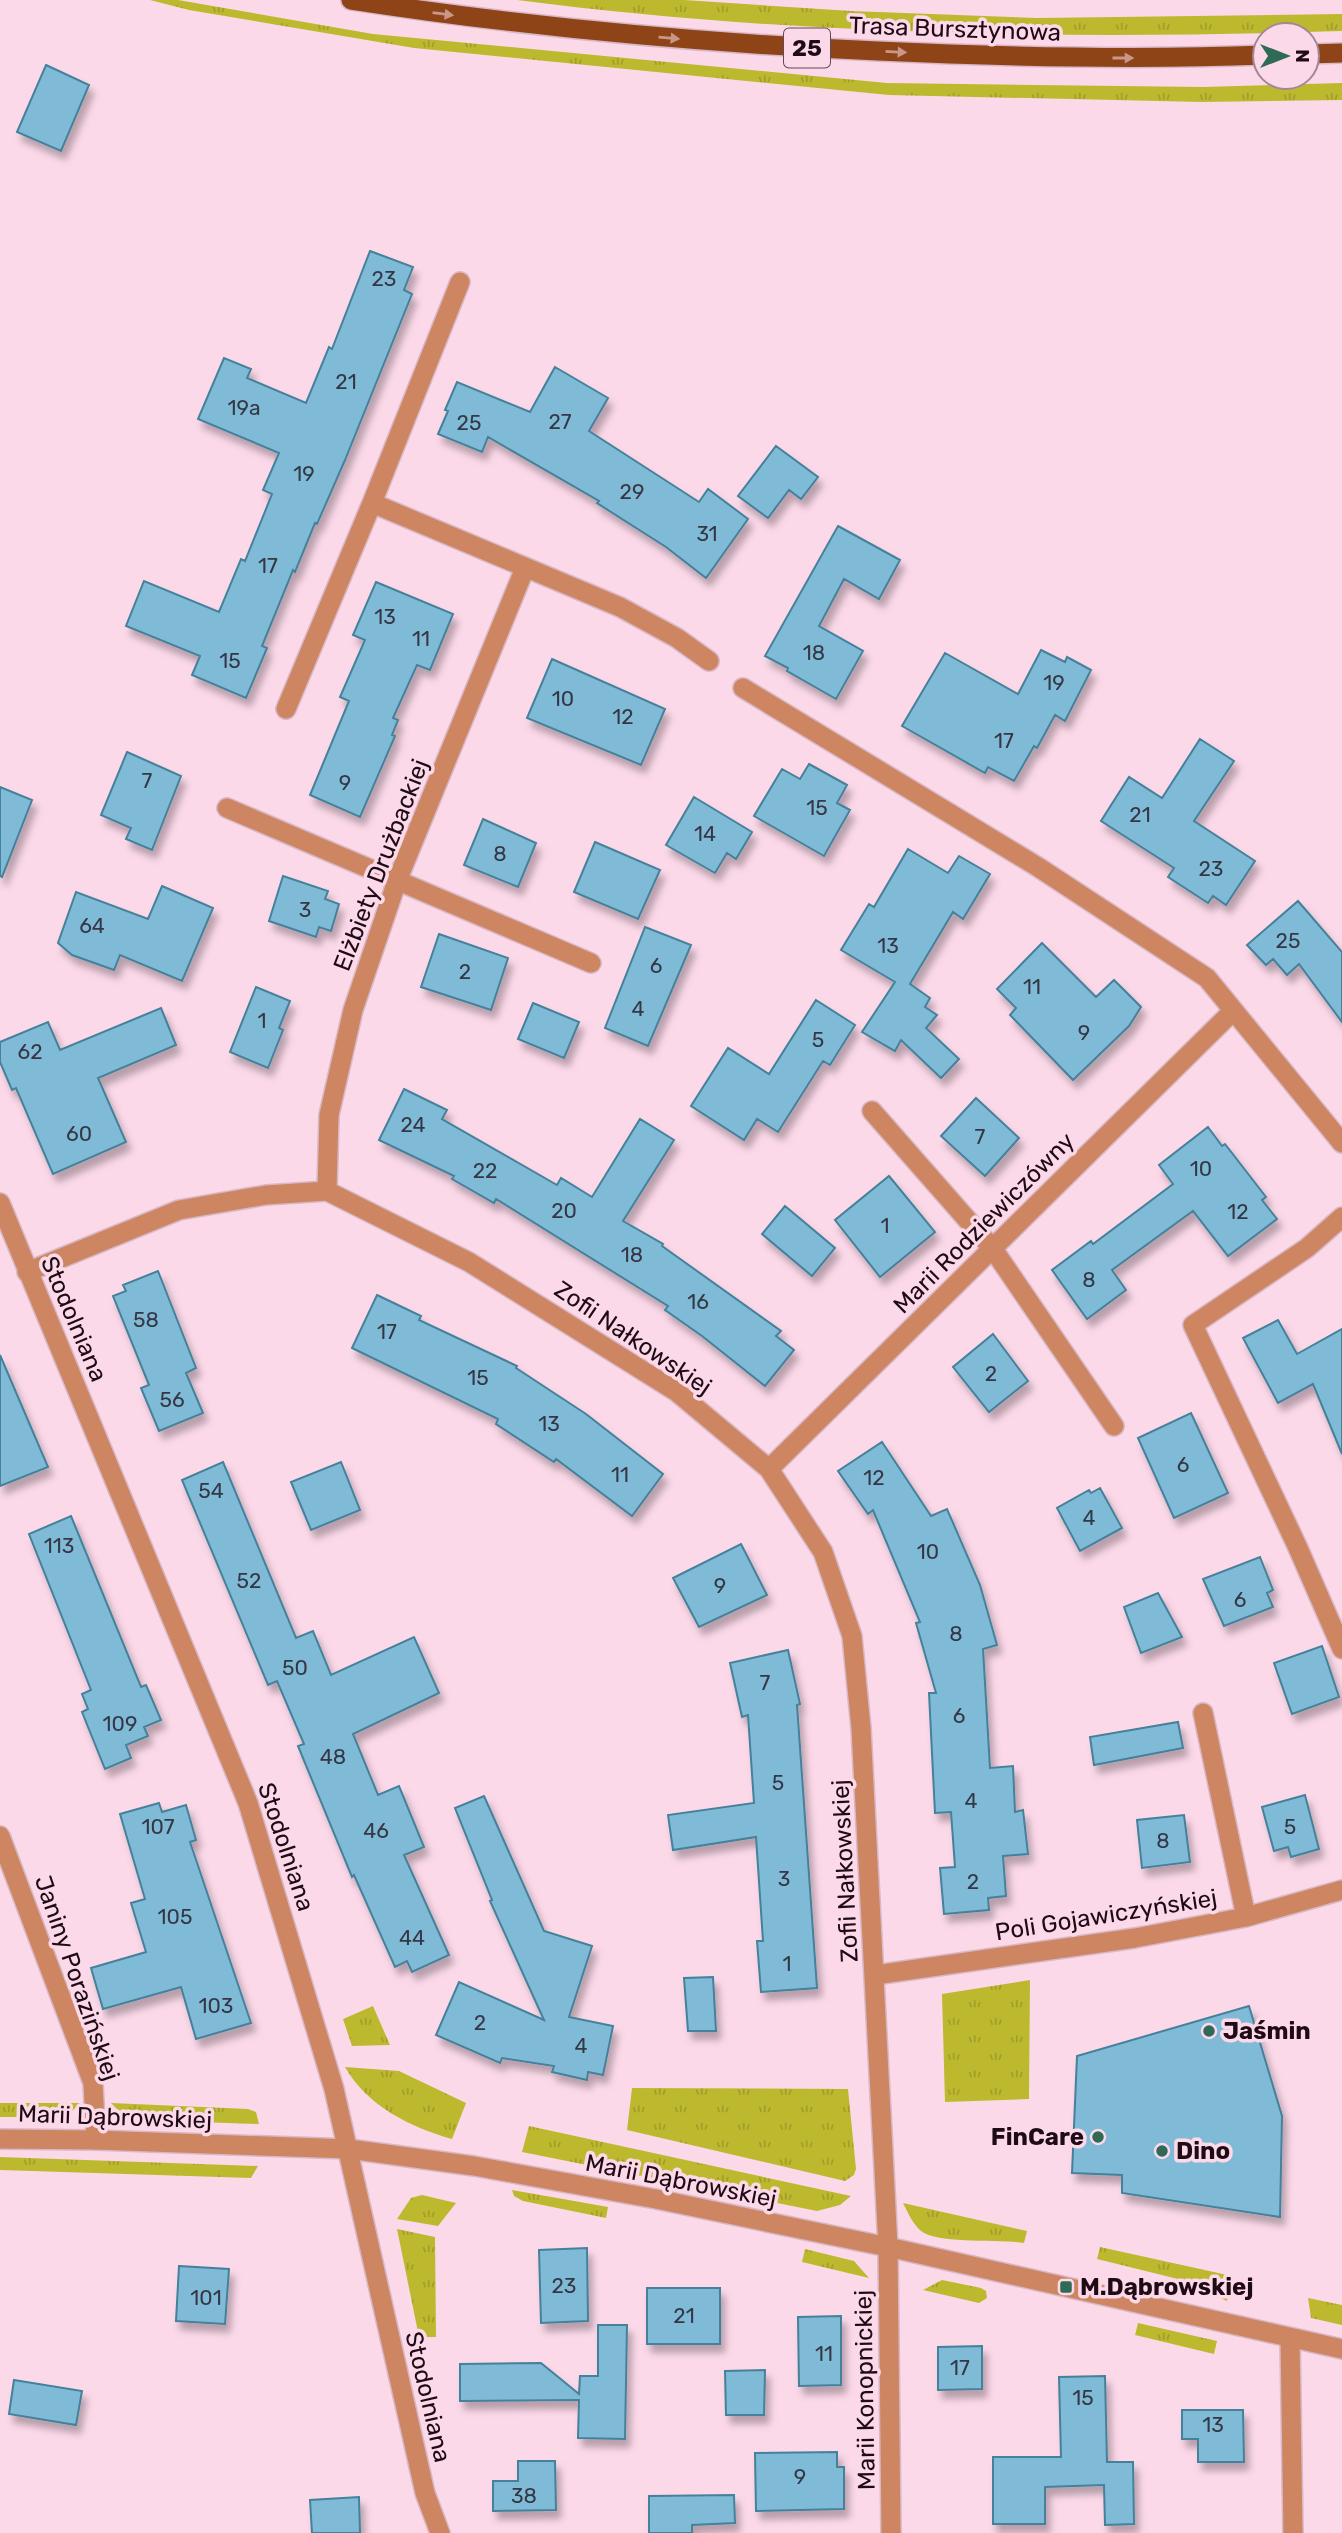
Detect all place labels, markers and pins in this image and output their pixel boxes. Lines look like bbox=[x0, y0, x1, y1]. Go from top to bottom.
place label: Jaśmin bbox=[1223, 2017, 1311, 2045]
marker: Jaśmin bbox=[1201, 2023, 1217, 2039]
place label: FinCare bbox=[991, 2123, 1084, 2151]
marker: FinCare bbox=[1090, 2129, 1106, 2145]
place label: Dino bbox=[1176, 2137, 1230, 2165]
marker: Dino bbox=[1154, 2143, 1170, 2159]
place label: M.Dąbrowskiej bbox=[1080, 2273, 1254, 2301]
marker: M.Dąbrowskiej bbox=[1058, 2279, 1074, 2295]

